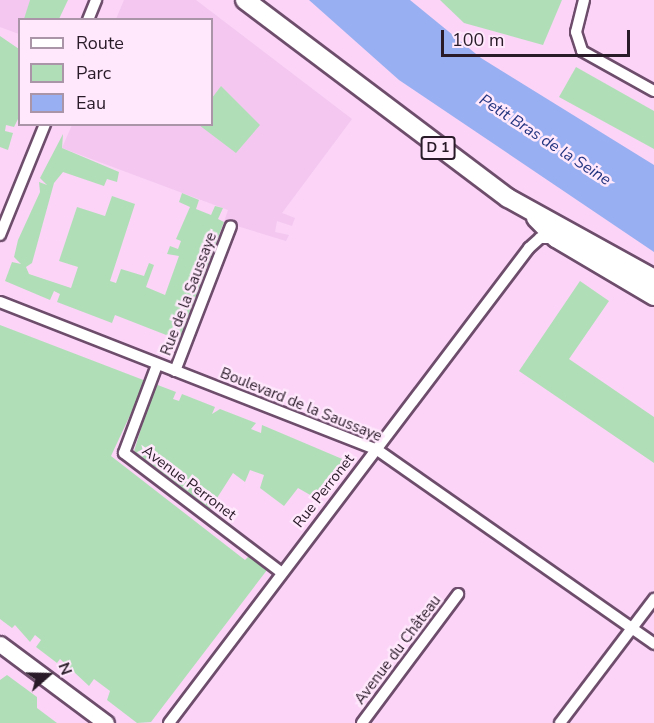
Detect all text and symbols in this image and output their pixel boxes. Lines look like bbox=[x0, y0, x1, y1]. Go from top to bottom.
legend bbox=[18, 18, 213, 126]
scale bar bbox=[444, 18, 633, 56]
text: 100 m bbox=[452, 28, 504, 52]
text: Route bbox=[76, 31, 124, 55]
text: Parc bbox=[76, 61, 111, 85]
water label: Petit Bras de la Seine bbox=[476, 90, 614, 190]
text: Eau bbox=[76, 91, 106, 115]
road number: D 1 bbox=[420, 137, 456, 159]
street label: Rue de la Saussaye bbox=[157, 230, 221, 358]
street label: Boulevard de la Saussaye bbox=[218, 364, 384, 446]
street label: Avenue Perronet bbox=[139, 442, 239, 524]
street label: Rue Perronet bbox=[290, 451, 358, 531]
street label: Avenue du Château bbox=[351, 592, 445, 708]
north arrow bbox=[18, 645, 78, 705]
text: N bbox=[53, 659, 77, 678]

